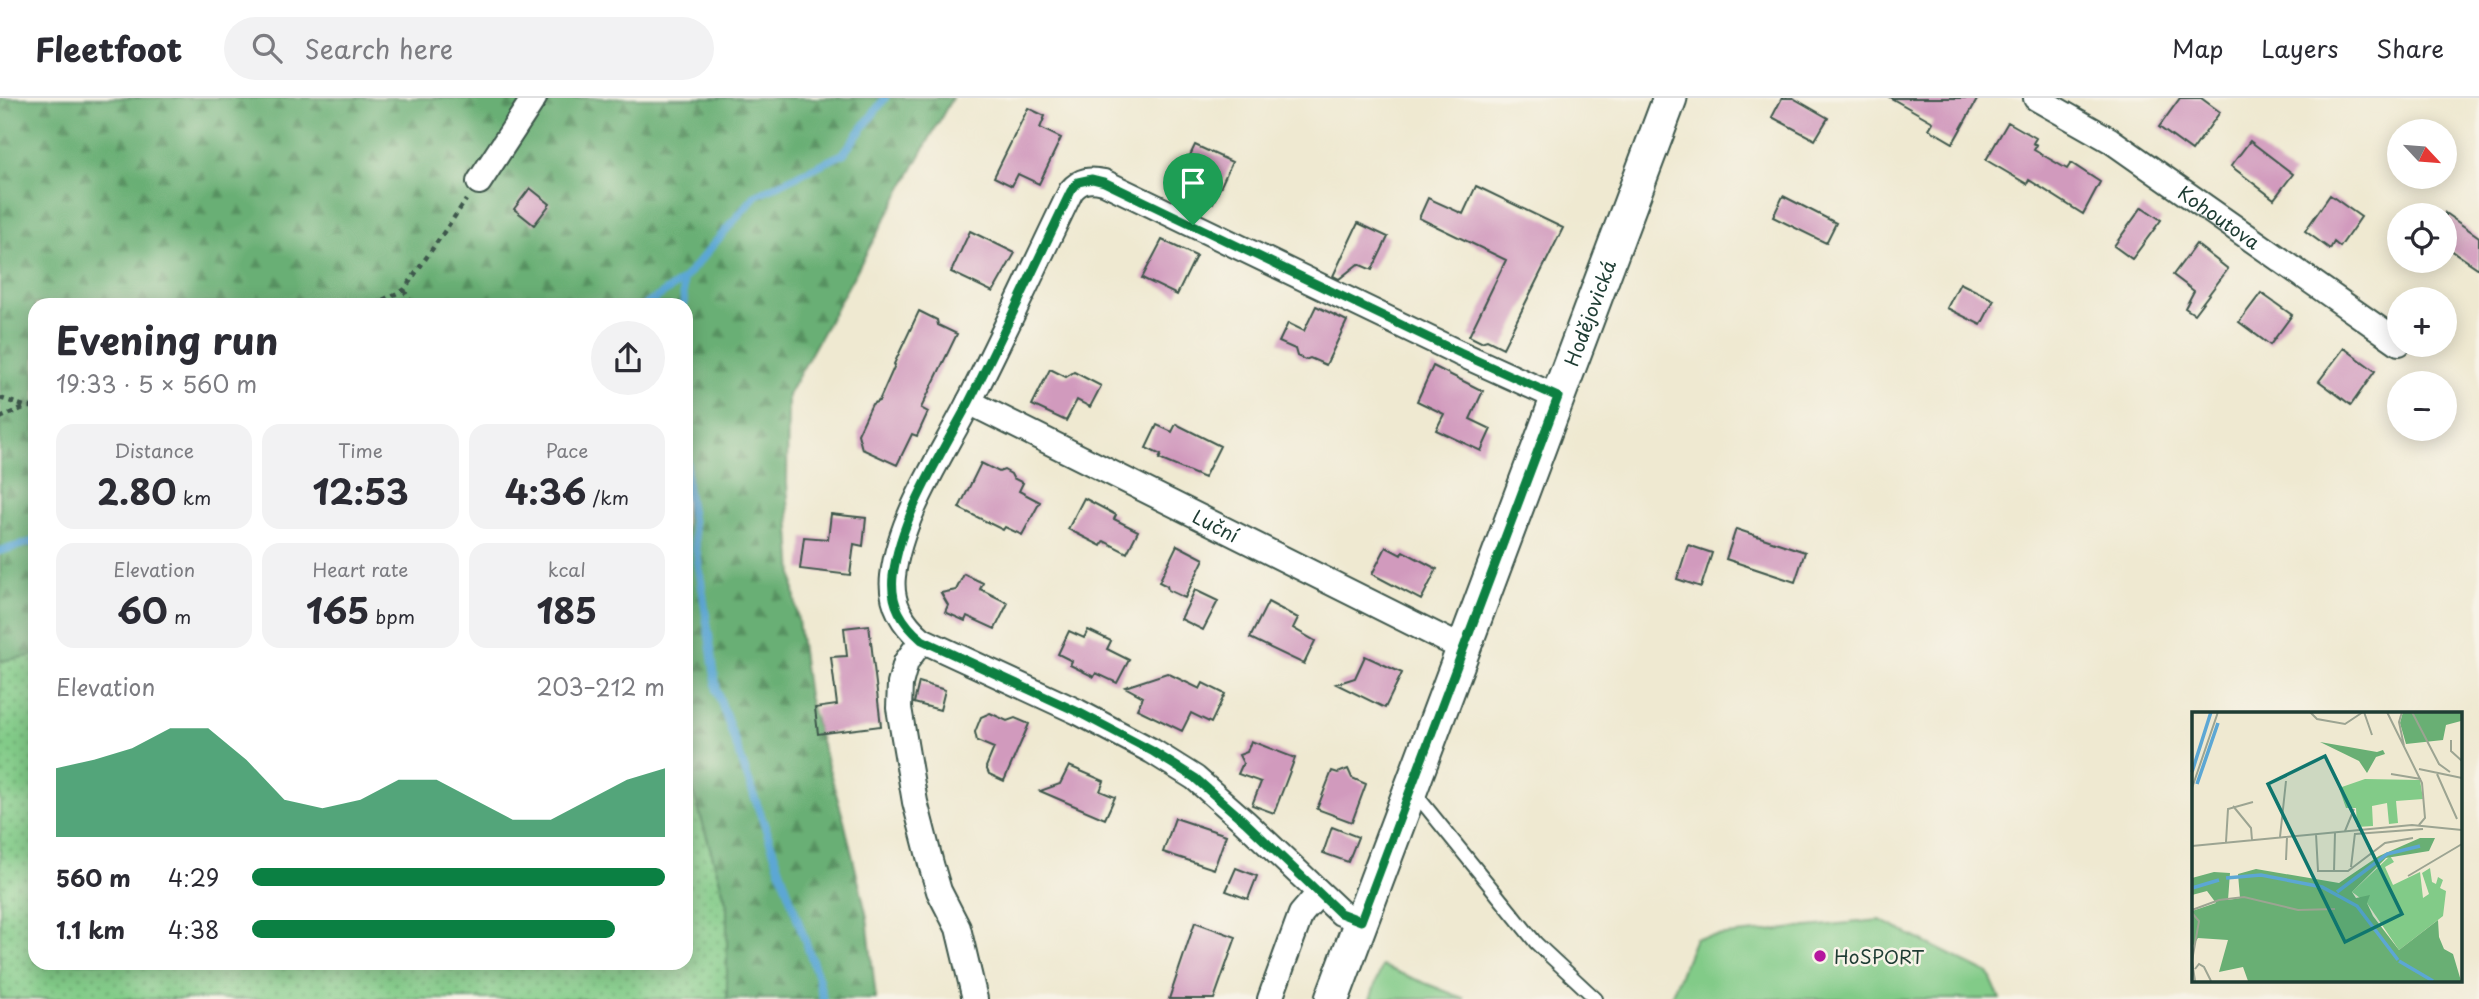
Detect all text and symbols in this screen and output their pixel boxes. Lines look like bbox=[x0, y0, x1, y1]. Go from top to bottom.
search box bbox=[224, 17, 714, 80]
text: Fleetfoot bbox=[35, 23, 182, 73]
icon: search bbox=[248, 29, 286, 67]
text: Search here bbox=[304, 29, 453, 68]
text: Map bbox=[2172, 30, 2223, 66]
text: Layers bbox=[2261, 30, 2338, 66]
text: Share bbox=[2376, 30, 2444, 66]
north arrow bbox=[2387, 119, 2457, 189]
map controls bbox=[2387, 119, 2457, 441]
pin bbox=[1163, 153, 1223, 225]
icon: arrive bbox=[1174, 164, 1212, 202]
street label: Kohoutova bbox=[2173, 178, 2267, 256]
button: locate bbox=[2387, 203, 2457, 273]
street label: Hodějovická bbox=[1557, 255, 1622, 370]
button: + bbox=[2387, 287, 2457, 357]
text: Evening run bbox=[56, 311, 278, 368]
button: share bbox=[591, 321, 665, 395]
text: 19:33 · 5 × 560 m bbox=[56, 366, 257, 401]
button: − bbox=[2387, 371, 2457, 441]
text: Distance bbox=[114, 436, 194, 464]
text: Time bbox=[338, 436, 383, 464]
text: Pace bbox=[545, 436, 588, 464]
text: 2.80 bbox=[97, 464, 177, 517]
text: 12:53 bbox=[312, 464, 409, 517]
text: 4:36 bbox=[505, 464, 586, 517]
text: km bbox=[177, 483, 211, 511]
text: /km bbox=[586, 483, 629, 511]
street label: Luční bbox=[1188, 502, 1244, 549]
text: Elevation bbox=[113, 555, 195, 583]
text: Heart rate bbox=[313, 555, 408, 583]
text: kcal bbox=[548, 555, 586, 583]
text: 60 bbox=[117, 583, 168, 636]
text: 165 bbox=[306, 583, 369, 636]
text: 185 bbox=[536, 583, 597, 636]
text: m bbox=[168, 602, 191, 630]
text: bpm bbox=[369, 602, 415, 630]
text: Elevation bbox=[56, 669, 155, 704]
text: 203–212 m bbox=[536, 669, 665, 704]
inset map bbox=[2192, 712, 2462, 982]
text: 560 m bbox=[56, 860, 131, 895]
text: 4:29 bbox=[168, 860, 219, 895]
text: 1.1 km bbox=[56, 912, 125, 947]
text: 4:38 bbox=[168, 912, 219, 947]
place label: HoSPORT bbox=[1834, 942, 1924, 970]
marker: HoSPORT bbox=[1812, 948, 1828, 964]

